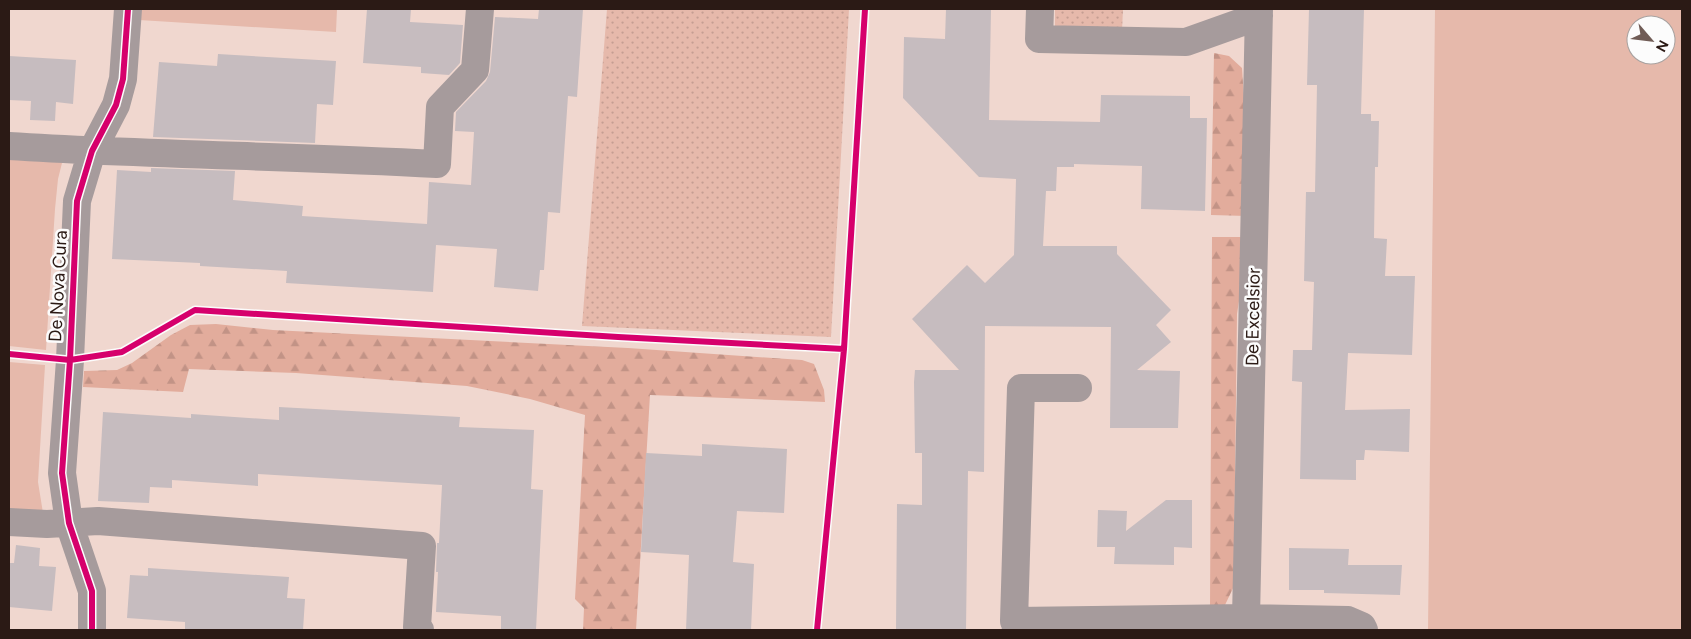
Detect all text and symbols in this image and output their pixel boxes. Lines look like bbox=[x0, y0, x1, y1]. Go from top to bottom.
north arrow bbox=[1626, 15, 1676, 65]
text: N bbox=[1652, 37, 1672, 55]
street label: De Nova Cura bbox=[44, 230, 72, 342]
street label: De Excelsior bbox=[1241, 268, 1265, 366]

